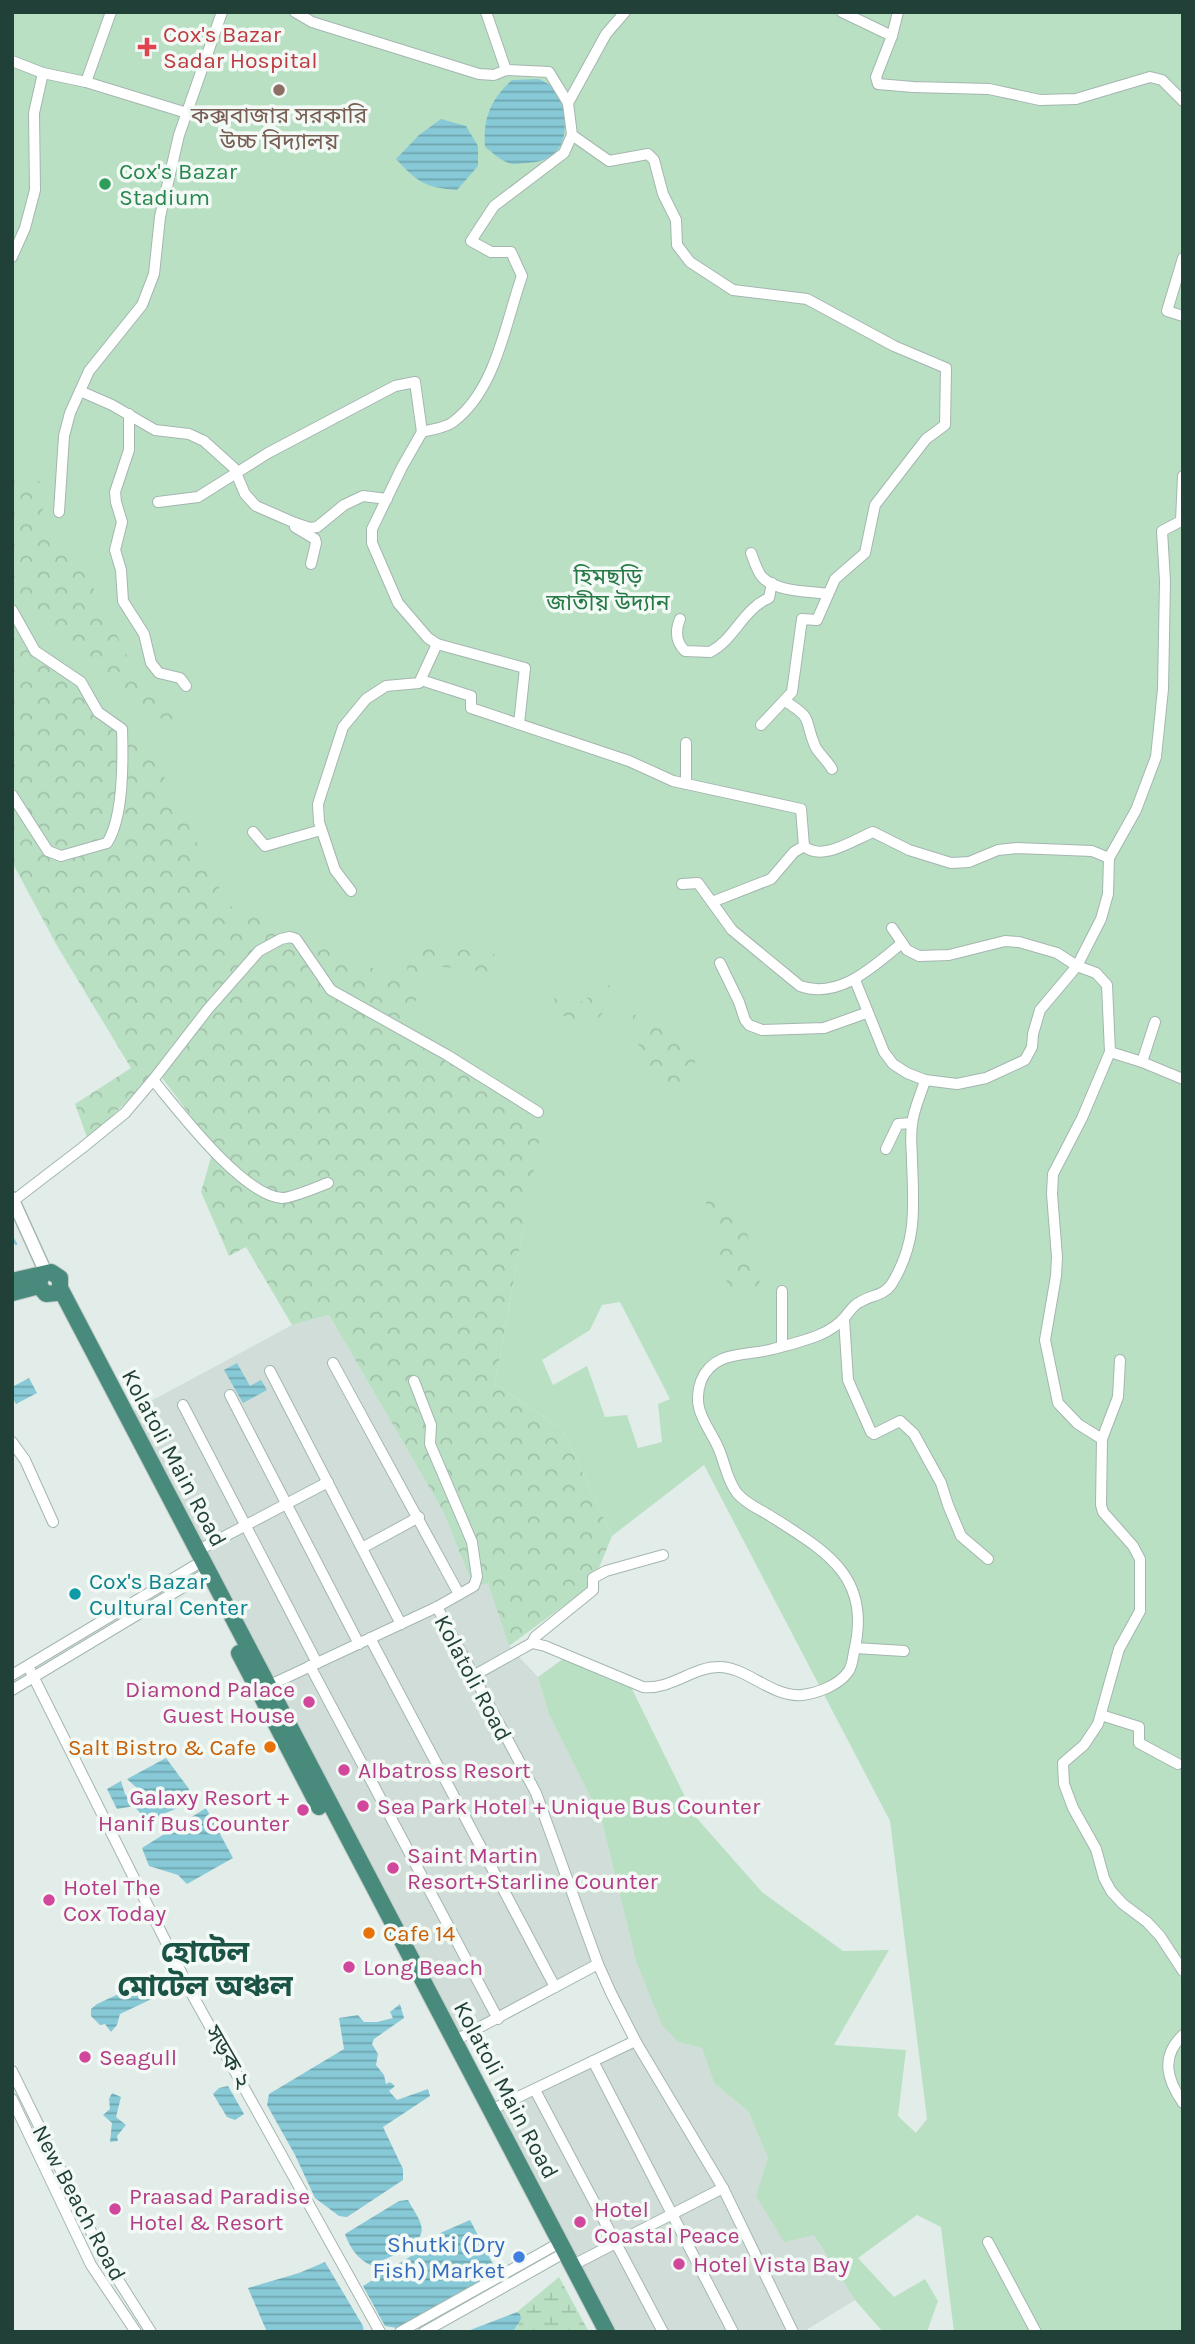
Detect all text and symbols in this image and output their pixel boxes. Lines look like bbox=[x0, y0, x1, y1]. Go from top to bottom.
place label: Cox's Bazar Sadar Hospital bbox=[163, 21, 318, 74]
marker: Cox's Bazar Sadar Hospital bbox=[137, 37, 157, 57]
marker: কক্সবাজার সরকারি উচ্চ বিদ্যালয় bbox=[271, 82, 287, 98]
place label: কক্সবাজার সরকারি উচ্চ বিদ্যালয় bbox=[190, 102, 368, 155]
place label: Cox's Bazar Stadium bbox=[119, 158, 238, 211]
marker: Cox's Bazar Stadium bbox=[97, 176, 113, 192]
park label: হিমছড়ি জাতীয় উদ্যান bbox=[545, 563, 671, 616]
street label: Kolatoli Main Road bbox=[116, 1365, 232, 1551]
place label: Cox's Bazar Cultural Center bbox=[89, 1568, 248, 1621]
marker: Cox's Bazar Cultural Center bbox=[67, 1586, 83, 1602]
street label: Kolatoli Road bbox=[429, 1610, 517, 1746]
place label: Diamond Palace Guest House bbox=[125, 1676, 295, 1729]
marker: Diamond Palace Guest House bbox=[301, 1694, 317, 1710]
place label: Salt Bistro & Cafe bbox=[68, 1734, 256, 1761]
marker: Salt Bistro & Cafe bbox=[262, 1739, 278, 1755]
place label: Albatross Resort bbox=[358, 1757, 531, 1784]
marker: Albatross Resort bbox=[336, 1762, 352, 1778]
place label: Galaxy Resort + Hanif Bus Counter bbox=[98, 1784, 290, 1837]
place label: Sea Park Hotel + Unique Bus Counter bbox=[377, 1793, 761, 1820]
marker: Sea Park Hotel + Unique Bus Counter bbox=[355, 1798, 371, 1814]
marker: Galaxy Resort + Hanif Bus Counter bbox=[295, 1802, 311, 1818]
place label: Saint Martin Resort+Starline Counter bbox=[407, 1842, 658, 1895]
marker: Saint Martin Resort+Starline Counter bbox=[385, 1860, 401, 1876]
place label: Hotel The Cox Today bbox=[63, 1874, 166, 1927]
marker: Hotel The Cox Today bbox=[41, 1892, 57, 1908]
place label: Cafe 14 bbox=[383, 1920, 456, 1947]
marker: Cafe 14 bbox=[361, 1925, 377, 1941]
district label: হোটেল মোটেল অঞ্চল bbox=[117, 1934, 294, 2004]
place label: Long Beach bbox=[363, 1954, 483, 1981]
marker: Long Beach bbox=[341, 1959, 357, 1975]
street label: Kolatoli Main Road bbox=[448, 1997, 564, 2183]
street label: সড়ক ২ bbox=[199, 2020, 257, 2094]
place label: Seagull bbox=[99, 2044, 177, 2071]
marker: Seagull bbox=[77, 2049, 93, 2065]
street label: New Beach Road bbox=[27, 2120, 131, 2286]
place label: Praasad Paradise Hotel & Resort bbox=[129, 2183, 310, 2236]
place label: Hotel Coastal Peace bbox=[594, 2196, 740, 2249]
marker: Praasad Paradise Hotel & Resort bbox=[107, 2201, 123, 2217]
marker: Hotel Coastal Peace bbox=[572, 2214, 588, 2230]
place label: Shutki (Dry Fish) Market bbox=[373, 2231, 505, 2284]
marker: Shutki (Dry Fish) Market bbox=[511, 2249, 527, 2265]
place label: Hotel Vista Bay bbox=[693, 2251, 850, 2278]
marker: Hotel Vista Bay bbox=[671, 2256, 687, 2272]

